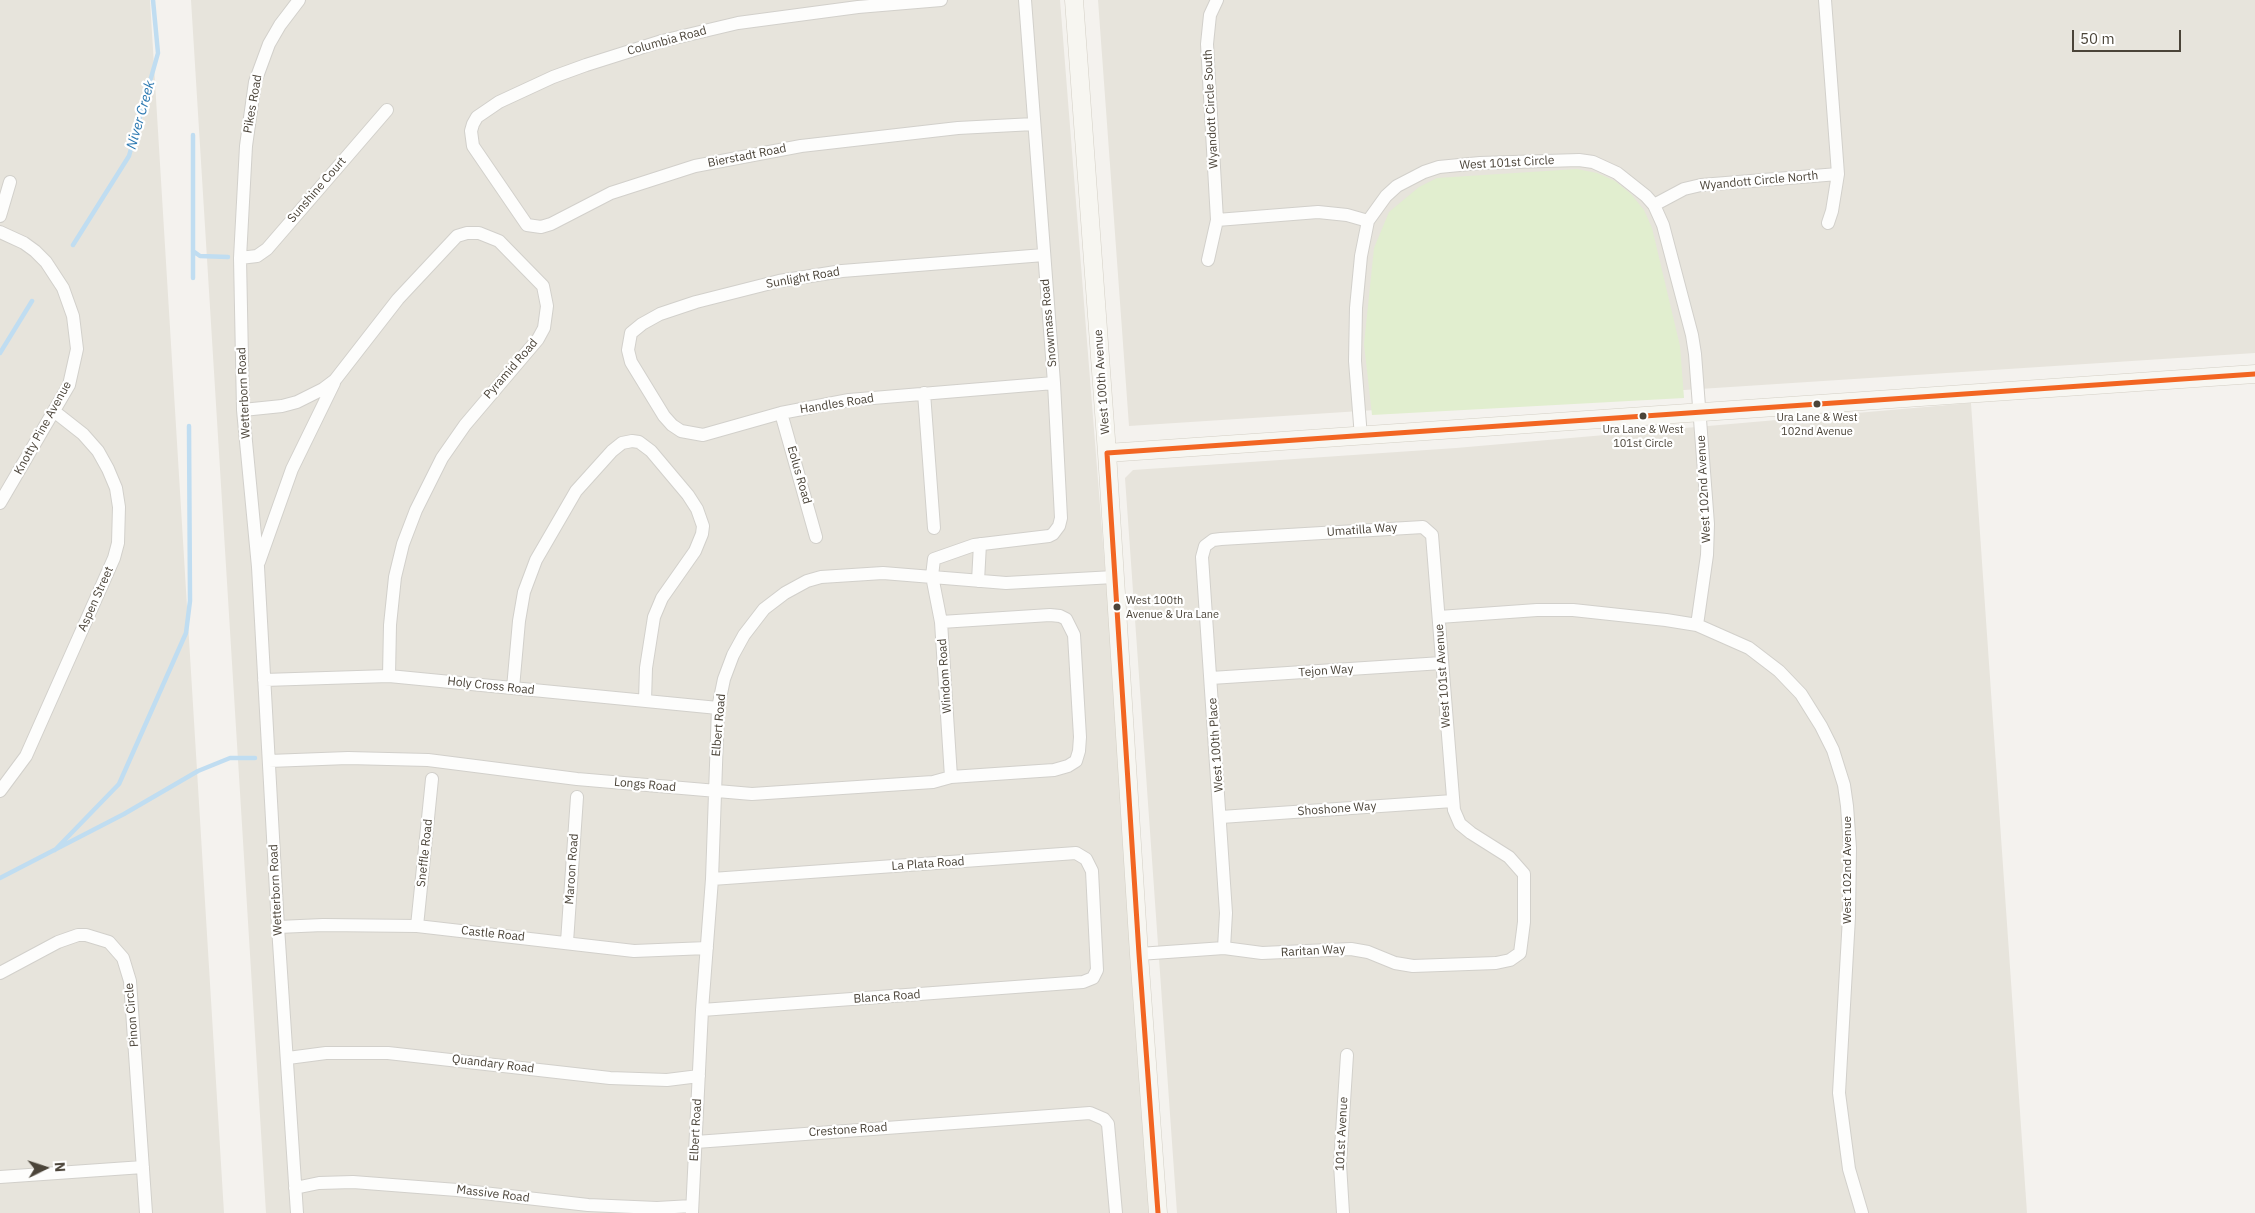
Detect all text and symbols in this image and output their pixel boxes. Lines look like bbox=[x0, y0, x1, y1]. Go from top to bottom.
scale bar bbox=[2075, 20, 2184, 52]
street label: Columbia Road bbox=[626, 23, 708, 59]
text: 50 m bbox=[2080, 29, 2115, 48]
street label: Wyandott Circle South bbox=[1201, 49, 1221, 169]
street label: Pikes Road bbox=[241, 74, 265, 134]
water label: Niver Creek bbox=[123, 79, 159, 151]
street label: Bierstadt Road bbox=[706, 141, 788, 171]
street label: West 101st Circle bbox=[1459, 153, 1555, 173]
street label: Sunshine Court bbox=[285, 154, 349, 226]
street label: Wyandott Circle North bbox=[1699, 169, 1819, 193]
street label: Sunlight Road bbox=[765, 264, 841, 292]
street label: Snowmass Road bbox=[1038, 278, 1060, 368]
street label: West 100th Avenue bbox=[1091, 329, 1113, 435]
street label: Pyramid Road bbox=[481, 336, 541, 402]
street label: Wetterborn Road bbox=[234, 347, 254, 439]
street label: Knotty Pine Avenue bbox=[11, 379, 75, 477]
street label: Handles Road bbox=[799, 391, 875, 417]
marker: Ura Lane & West 102nd Avenue bbox=[1812, 399, 1822, 409]
marker: Ura Lane & West 101st Circle bbox=[1638, 411, 1648, 421]
place label: Ura Lane & West 102nd Avenue bbox=[1776, 411, 1858, 437]
place label: Ura Lane & West 101st Circle bbox=[1602, 423, 1684, 449]
street label: West 102nd Avenue bbox=[1694, 435, 1714, 543]
street label: Eolus Road bbox=[784, 444, 814, 506]
street label: Umatilla Way bbox=[1326, 520, 1398, 540]
street label: Aspen Street bbox=[75, 564, 117, 634]
place label: West 100th Avenue & Ura Lane bbox=[1126, 594, 1219, 620]
marker: West 100th Avenue & Ura Lane bbox=[1112, 602, 1122, 612]
street label: West 101st Avenue bbox=[1432, 623, 1454, 729]
street label: Windom Road bbox=[935, 638, 955, 714]
street label: Tejon Way bbox=[1298, 662, 1354, 680]
street label: Holy Cross Road bbox=[447, 674, 535, 698]
street label: Elbert Road bbox=[709, 693, 729, 757]
street label: West 100th Place bbox=[1206, 697, 1226, 793]
street label: Longs Road bbox=[613, 775, 677, 795]
street label: Shoshone Way bbox=[1297, 799, 1377, 819]
street label: West 102nd Avenue bbox=[1841, 816, 1855, 924]
street label: Sneffle Road bbox=[414, 818, 436, 888]
street label: Maroon Road bbox=[562, 833, 582, 905]
street label: Wetterborn Road bbox=[266, 844, 286, 936]
street label: La Plata Road bbox=[891, 854, 965, 874]
street label: Castle Road bbox=[460, 923, 526, 945]
street label: Raritan Way bbox=[1280, 942, 1346, 960]
street label: Pinon Circle bbox=[122, 982, 142, 1048]
street label: Blanca Road bbox=[853, 987, 921, 1007]
street label: Quandary Road bbox=[451, 1052, 535, 1076]
street label: 101st Avenue bbox=[1333, 1096, 1351, 1172]
street label: Elbert Road bbox=[687, 1098, 705, 1162]
street label: Crestone Road bbox=[808, 1120, 888, 1140]
north arrow bbox=[20, 1143, 70, 1193]
text: N bbox=[51, 1161, 69, 1173]
street label: Massive Road bbox=[456, 1182, 530, 1206]

